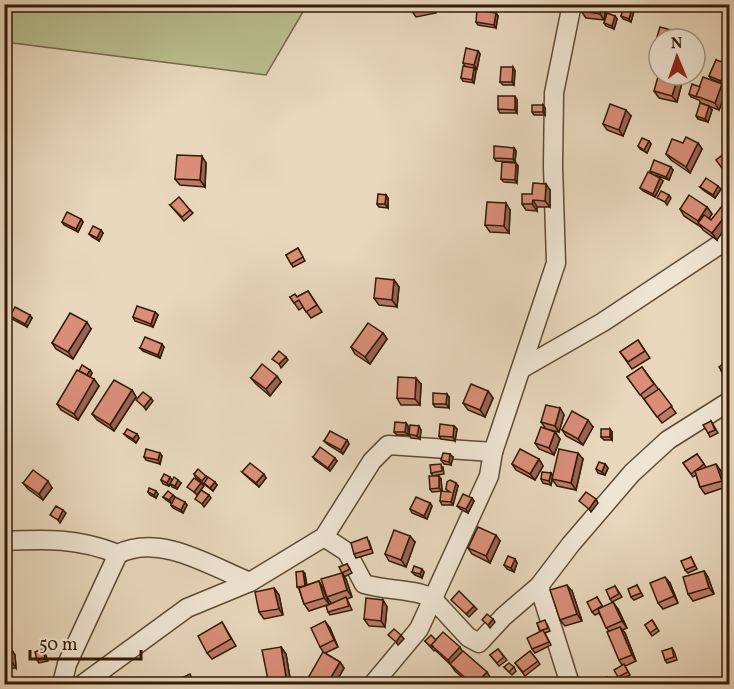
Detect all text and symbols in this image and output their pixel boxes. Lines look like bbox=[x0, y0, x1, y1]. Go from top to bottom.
north arrow bbox=[647, 27, 707, 87]
text: N bbox=[670, 33, 683, 55]
scale bar bbox=[30, 623, 141, 661]
text: 50 m bbox=[39, 633, 78, 658]

